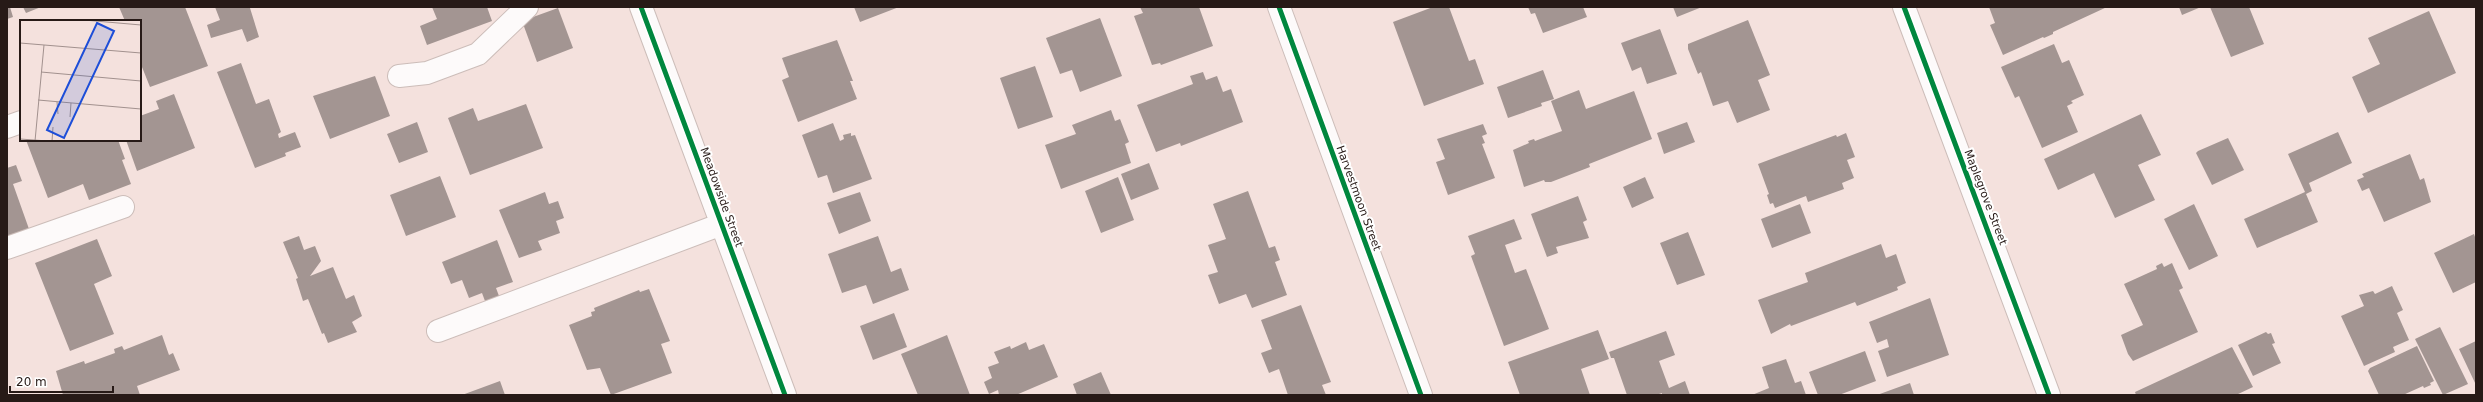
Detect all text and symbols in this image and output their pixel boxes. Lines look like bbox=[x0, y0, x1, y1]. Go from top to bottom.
inset map bbox=[20, 20, 141, 141]
street label: Harvestmoon Street bbox=[1333, 144, 1384, 253]
street label: Meadowside Street bbox=[697, 146, 746, 249]
street label: Maplegrove Street bbox=[1961, 148, 2010, 247]
scale bar bbox=[10, 368, 113, 394]
text: 20 m bbox=[16, 375, 47, 389]

